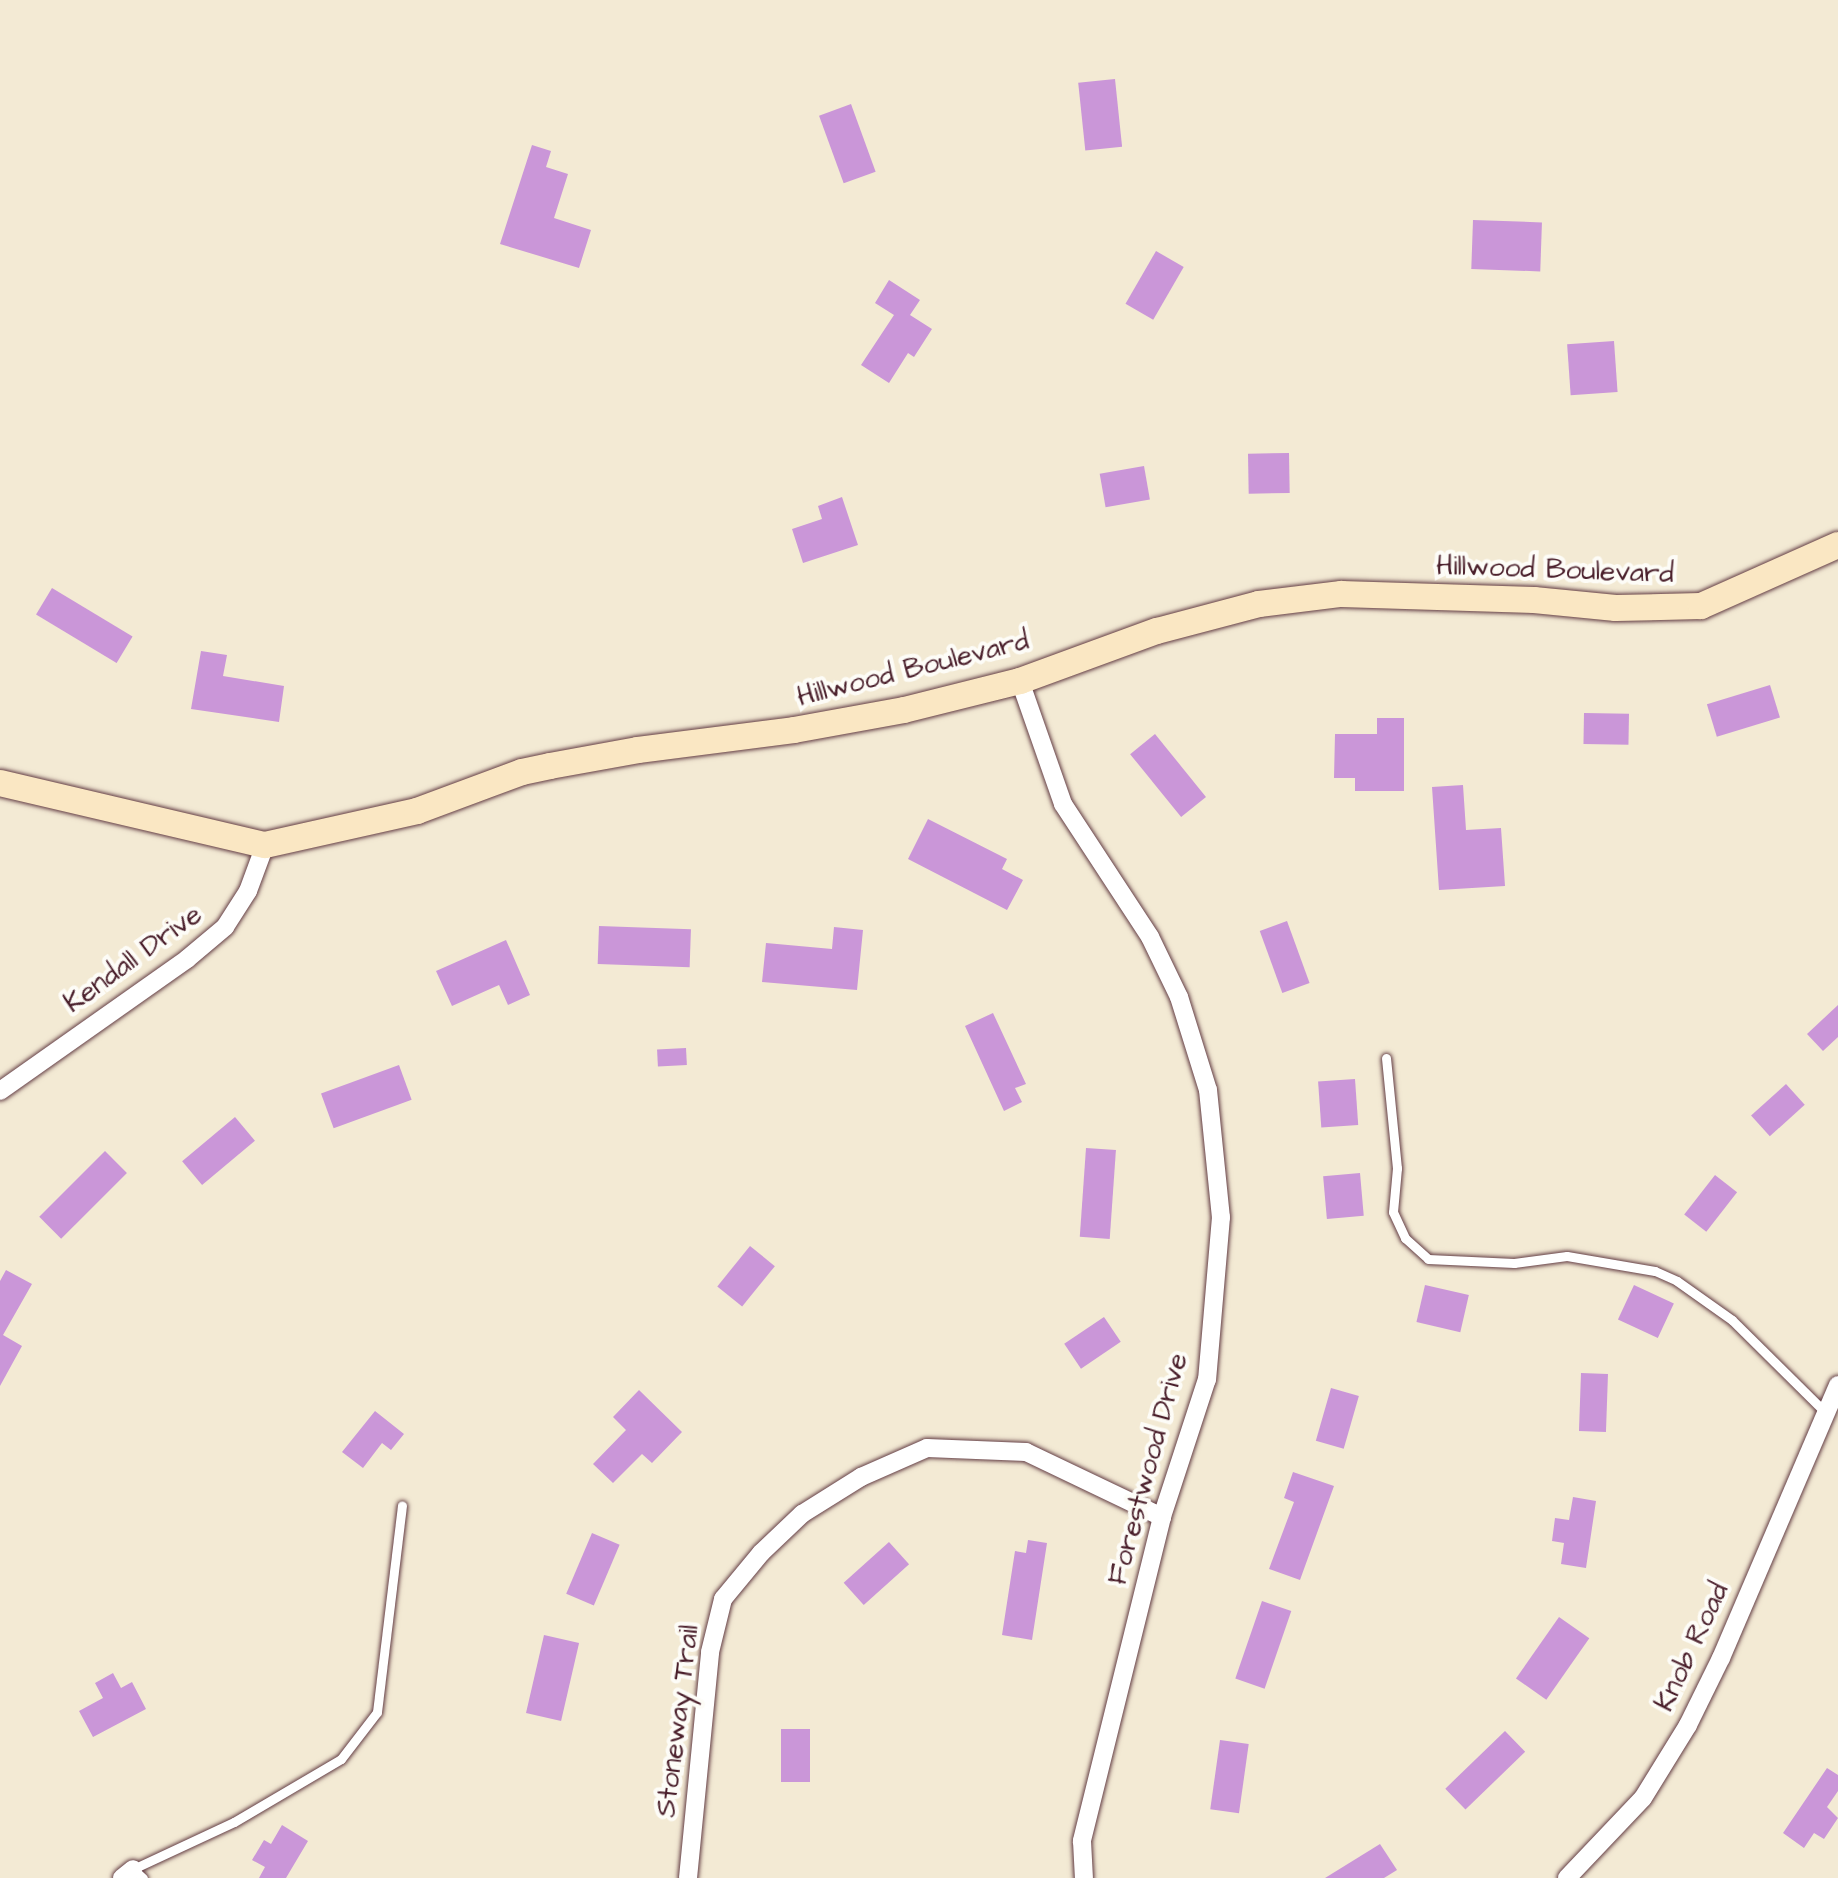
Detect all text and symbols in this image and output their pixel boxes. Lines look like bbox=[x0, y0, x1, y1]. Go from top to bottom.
street label: Hillwood Boulevard bbox=[1436, 549, 1674, 591]
street label: Hillwood Boulevard bbox=[794, 624, 1032, 714]
street label: Kendall Drive bbox=[58, 898, 208, 1020]
street label: Forestwood Drive bbox=[1101, 1350, 1195, 1588]
street label: Knob Road bbox=[1648, 1577, 1736, 1717]
street label: Stoneway Trail bbox=[650, 1623, 706, 1819]

